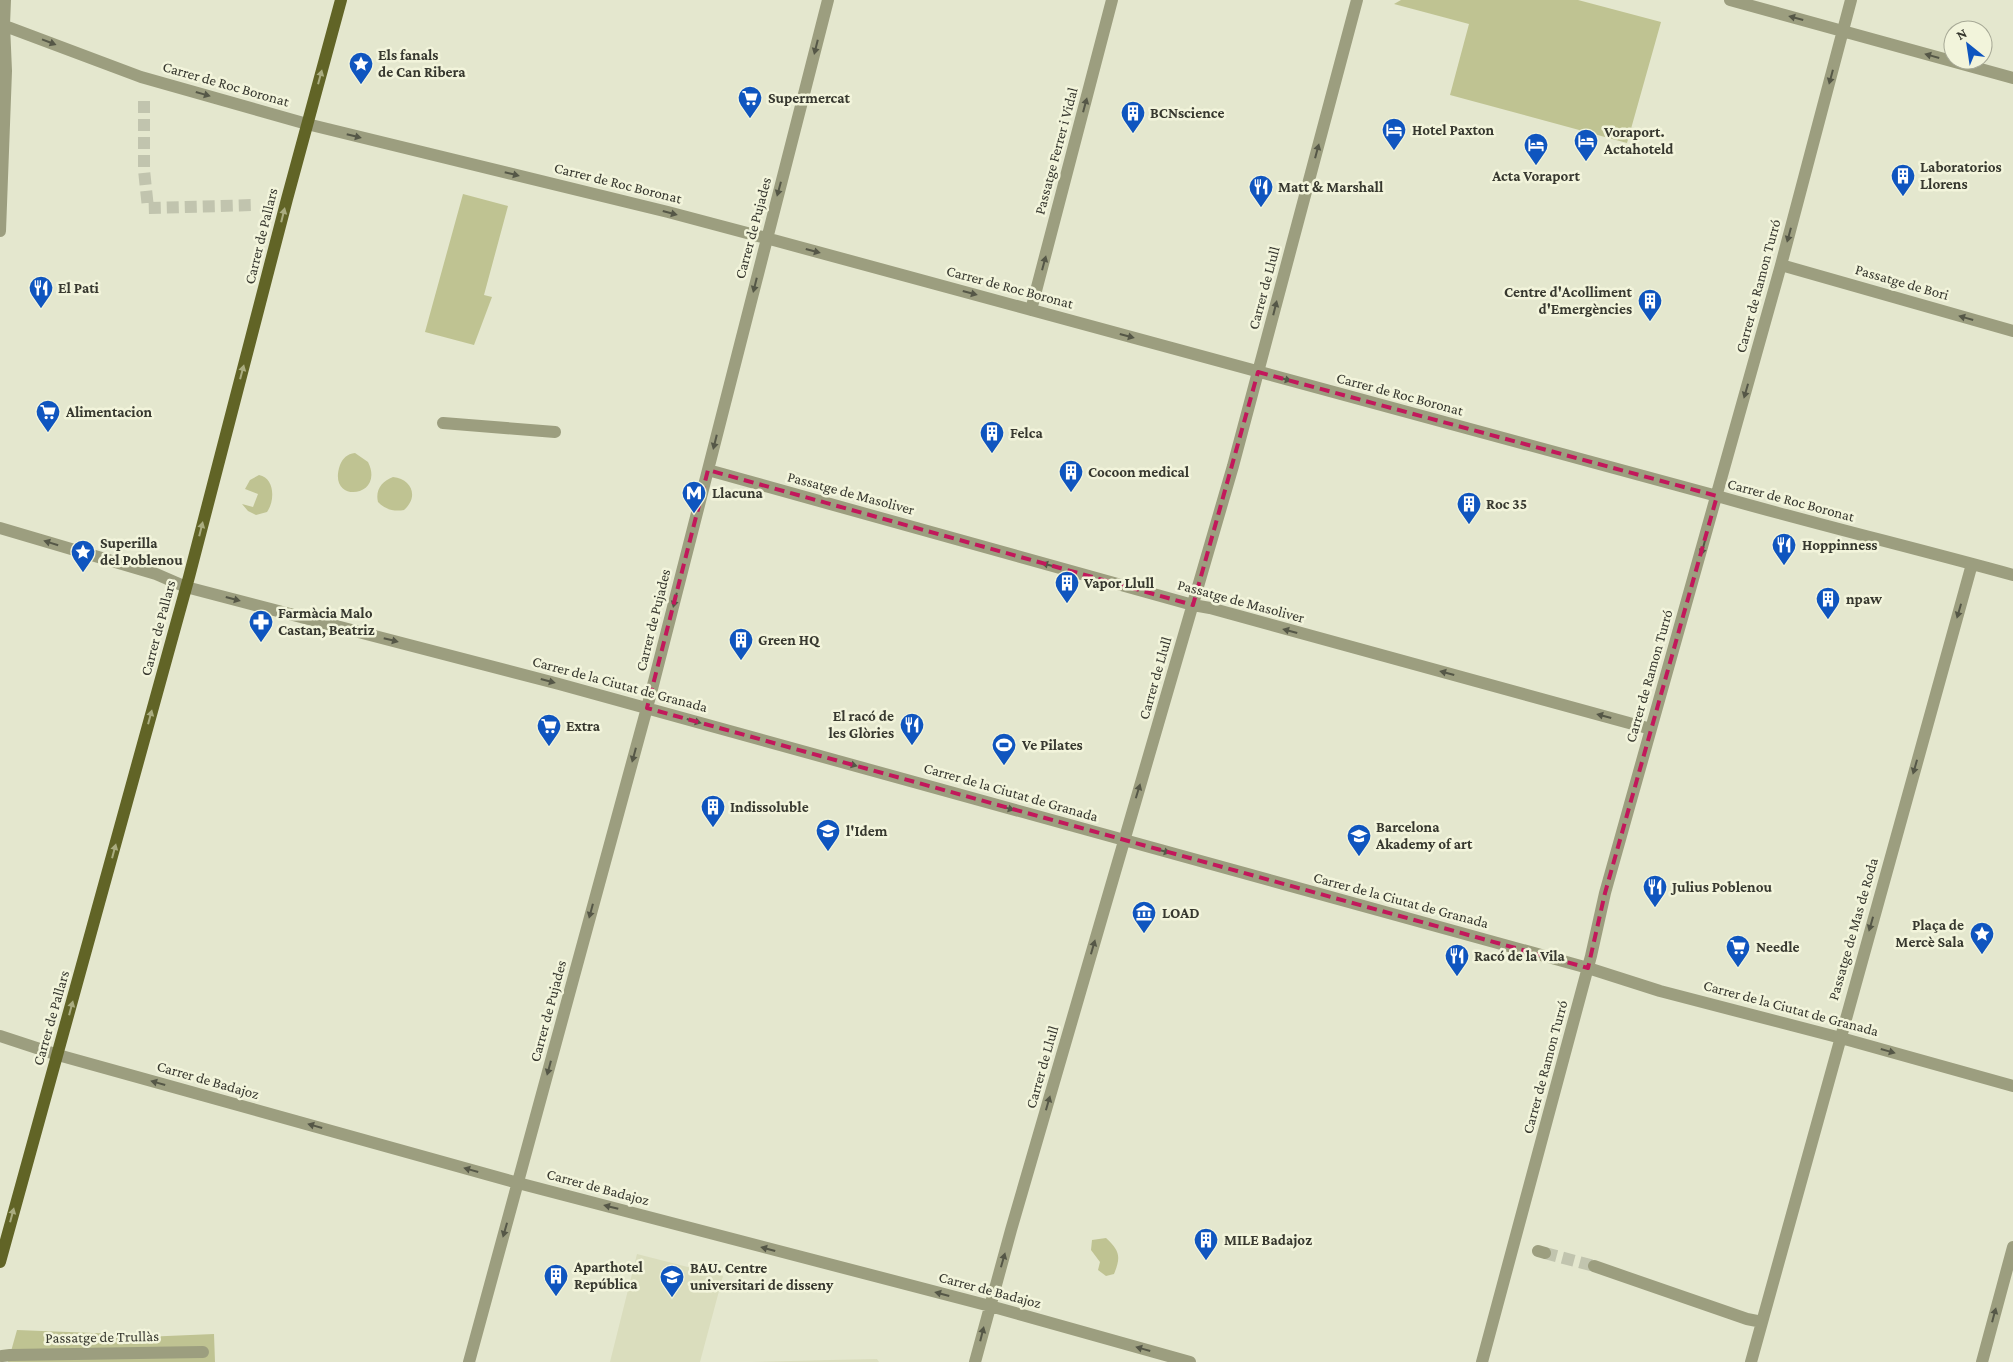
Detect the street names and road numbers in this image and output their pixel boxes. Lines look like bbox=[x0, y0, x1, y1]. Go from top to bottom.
street label: Carrer de Roc Boronat bbox=[161, 58, 292, 110]
street label: Passatge Ferrer i Vidal bbox=[1031, 86, 1082, 217]
street label: Carrer de Roc Boronat bbox=[553, 159, 684, 207]
street label: Carrer de Pujades bbox=[732, 175, 775, 281]
street label: Carrer de Pallars bbox=[241, 186, 281, 286]
street label: Carrer de Ramon Turró bbox=[1732, 218, 1784, 354]
street label: Carrer de Llull bbox=[1245, 245, 1283, 331]
street label: Passatge de Bori bbox=[1853, 261, 1951, 304]
street label: Carrer de Roc Boronat bbox=[945, 262, 1076, 312]
street label: Carrer de Roc Boronat bbox=[1335, 369, 1466, 419]
street label: Passatge de Masoliver bbox=[785, 468, 917, 519]
street label: Carrer de Roc Boronat bbox=[1726, 475, 1857, 525]
street label: Carrer de Pujades bbox=[633, 567, 674, 673]
street label: Passatge de Masoliver bbox=[1175, 576, 1307, 627]
street label: Carrer de Pallars bbox=[138, 578, 178, 678]
street label: Carrer de Ramon Turró bbox=[1622, 608, 1676, 744]
street label: Carrer de Llull bbox=[1136, 635, 1174, 721]
street label: Carrer de la Ciutat de Granada bbox=[531, 653, 709, 715]
street label: Carrer de la Ciutat de Granada bbox=[922, 759, 1100, 825]
street label: Passatge de Mas de Roda bbox=[1825, 856, 1882, 1002]
street label: Carrer de la Ciutat de Granada bbox=[1312, 869, 1490, 931]
street label: Carrer de Pujades bbox=[527, 958, 570, 1064]
street label: Carrer de Pallars bbox=[30, 968, 72, 1067]
street label: Carrer de la Ciutat de Granada bbox=[1702, 977, 1880, 1039]
street label: Carrer de Ramon Turró bbox=[1519, 999, 1571, 1135]
street label: Carrer de Llull bbox=[1023, 1024, 1061, 1110]
street label: Carrer de Badajoz bbox=[155, 1058, 261, 1103]
street label: Carrer de Badajoz bbox=[545, 1166, 651, 1209]
street label: Carrer de Badajoz bbox=[937, 1269, 1043, 1312]
street label: Passatge de Trullàs bbox=[45, 1328, 159, 1347]

